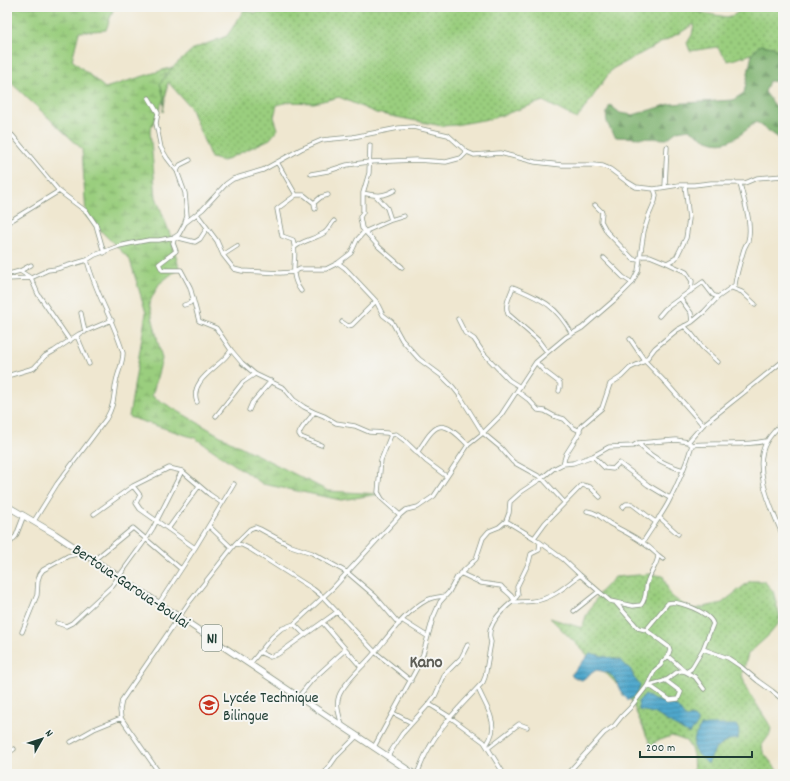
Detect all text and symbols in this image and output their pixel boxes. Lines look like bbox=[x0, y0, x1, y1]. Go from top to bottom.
street label: Bertoua-Garoua-Boulai bbox=[67, 539, 194, 635]
road number: N1 bbox=[202, 625, 222, 651]
district label: Kano bbox=[409, 651, 443, 676]
place label: Lycée Technique Bilingue bbox=[223, 687, 319, 728]
school or university icon: Lycée Technique Bilingue bbox=[198, 694, 220, 716]
north arrow bbox=[22, 719, 62, 759]
text: N bbox=[40, 727, 56, 742]
scale bar bbox=[640, 733, 752, 759]
text: 200 m bbox=[646, 740, 675, 757]

